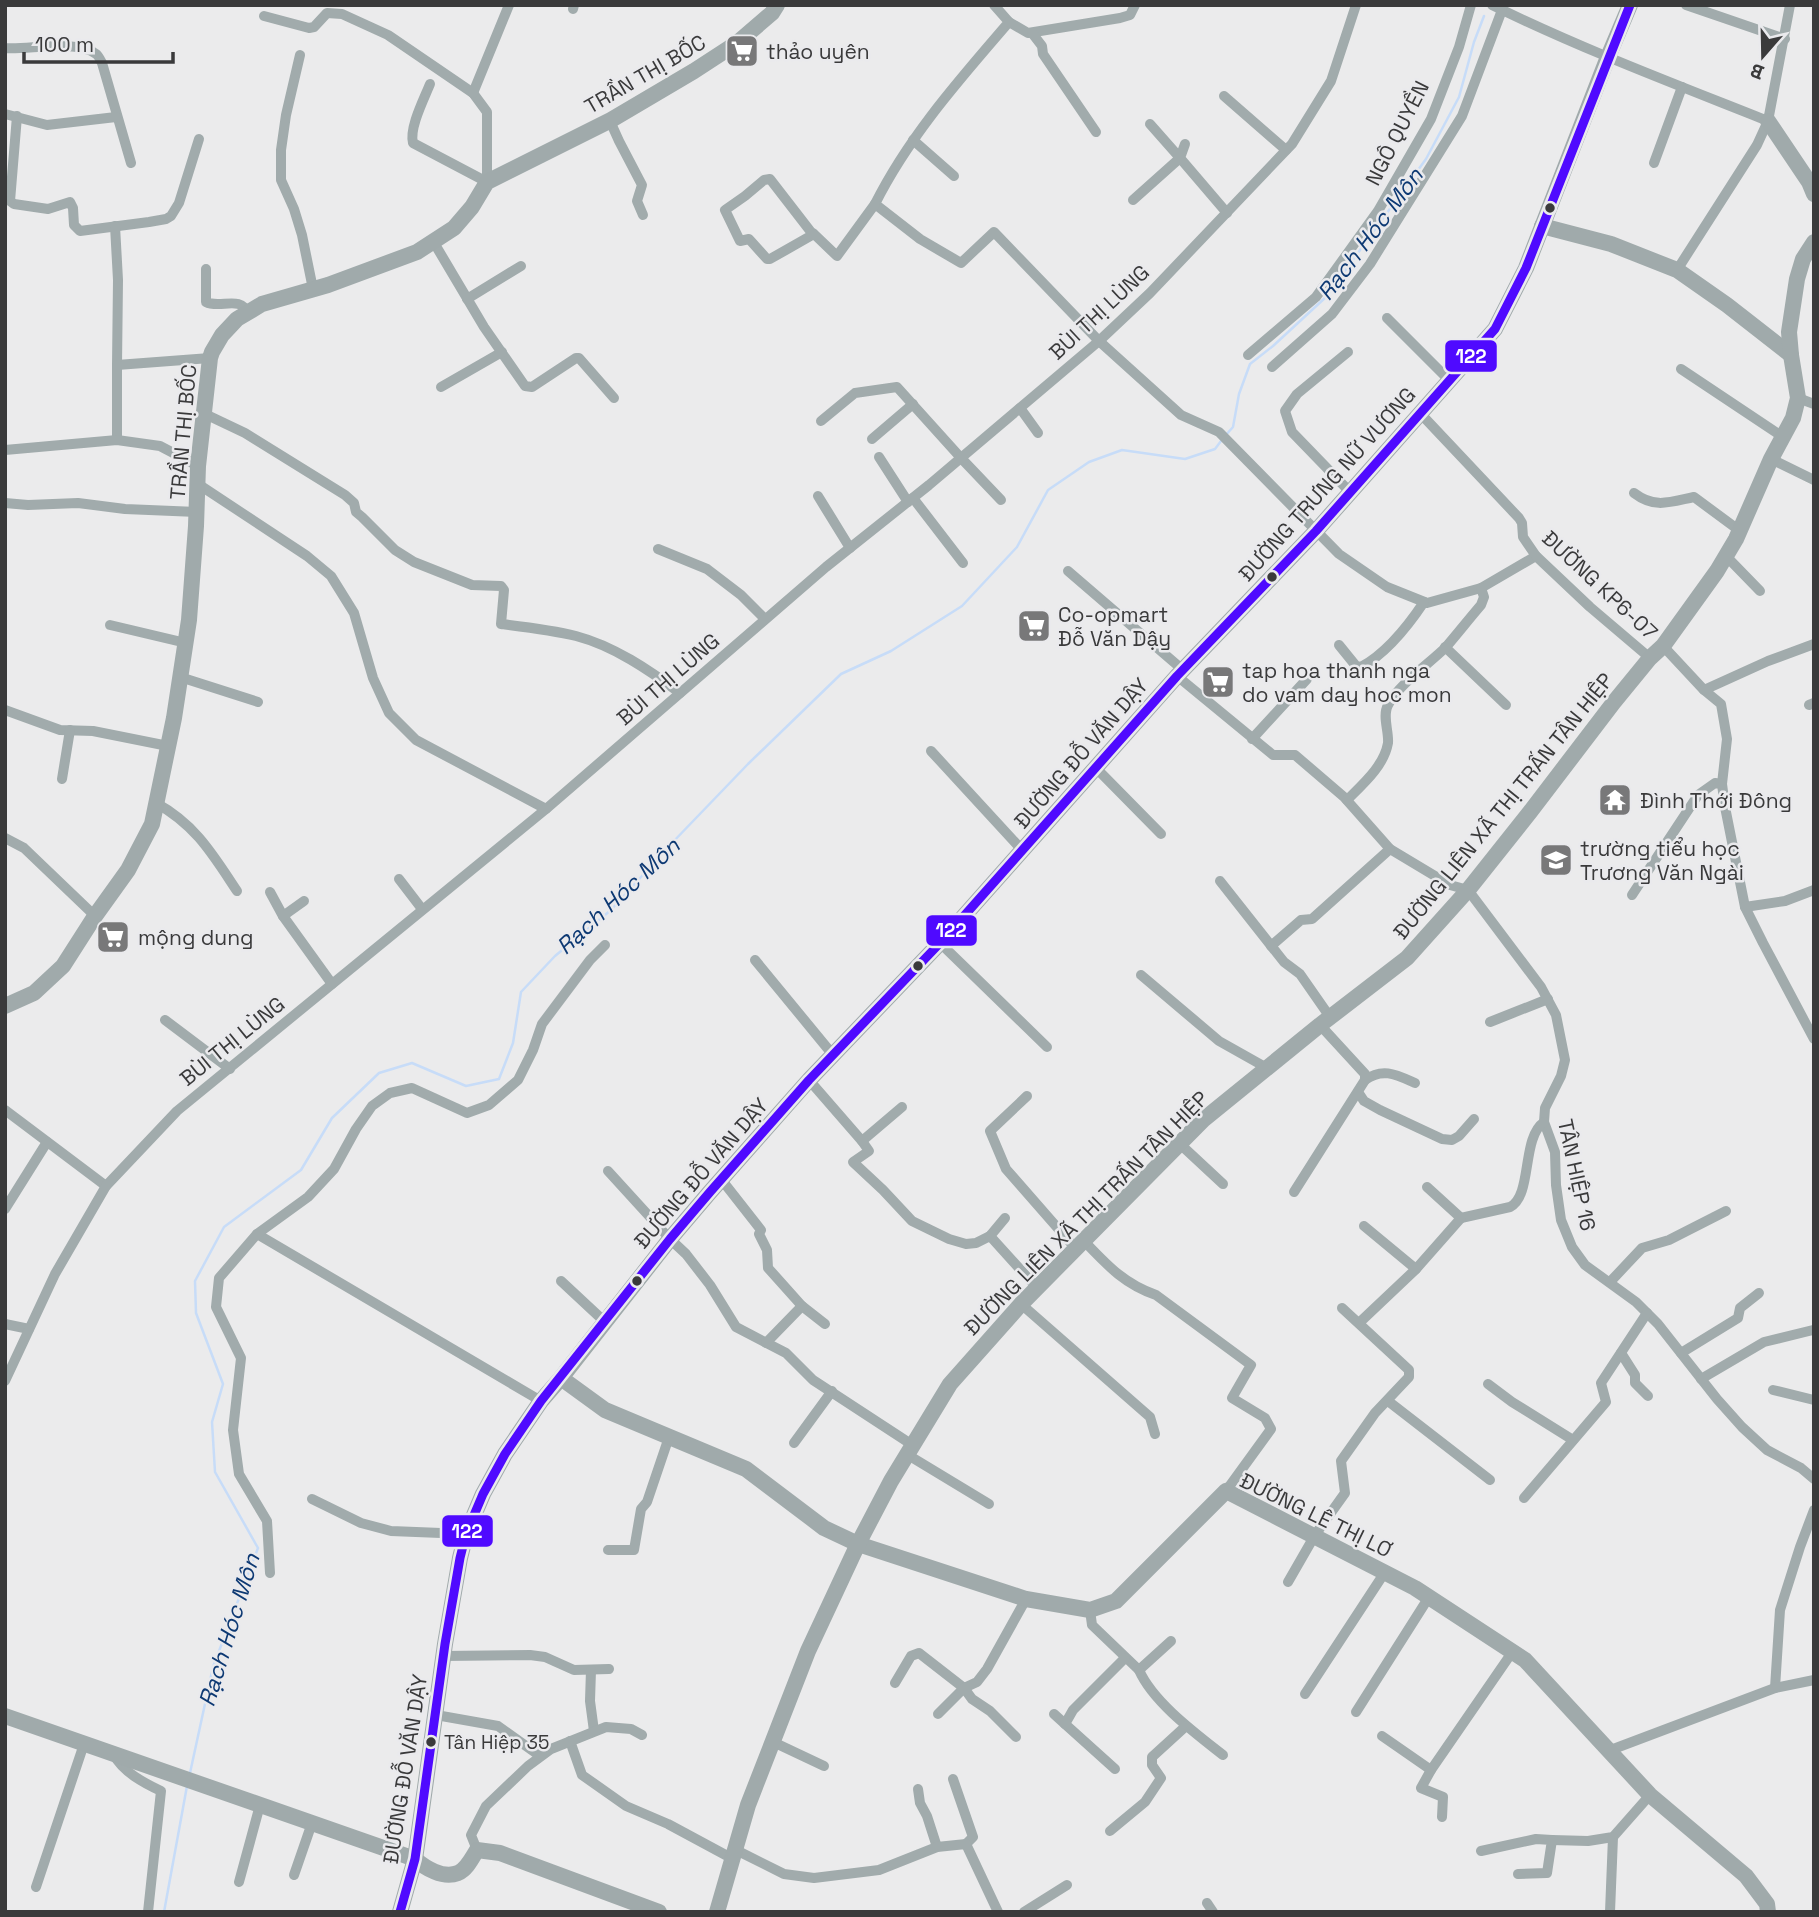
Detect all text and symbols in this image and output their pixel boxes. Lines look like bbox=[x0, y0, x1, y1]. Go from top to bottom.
scale bar bbox=[24, 21, 173, 65]
north arrow bbox=[1728, 21, 1798, 91]
street label: TRẦN THỊ BỐC bbox=[579, 28, 711, 120]
text: 100 m bbox=[35, 31, 94, 58]
supermarket icon: thảo uyên bbox=[723, 32, 761, 70]
place label: thảo uyên bbox=[766, 38, 870, 65]
text: B bbox=[1747, 58, 1768, 85]
street label: NGÔ QUYỀN bbox=[1358, 76, 1435, 190]
water label: Rạch Hóc Môn bbox=[1310, 161, 1430, 306]
unlabelled marker bbox=[1543, 201, 1557, 215]
street label: BÙI THỊ LÙNG bbox=[1043, 259, 1155, 365]
line badge: 122 bbox=[1444, 339, 1498, 373]
text: 122 bbox=[1455, 344, 1487, 369]
street label: TRẦN THỊ BỐC bbox=[163, 363, 202, 501]
street label: ĐƯỜNG TRƯNG NỮ VƯƠNG bbox=[1233, 381, 1421, 587]
street label: ĐƯỜNG KP6-07 bbox=[1537, 525, 1664, 646]
unlabelled marker bbox=[1265, 570, 1279, 584]
place label: Co-opmart Đỗ Văn Dậy bbox=[1058, 601, 1171, 652]
supermarket icon: Co-opmart Đỗ Văn Dậy bbox=[1015, 607, 1053, 645]
street label: BÙI THỊ LÙNG bbox=[611, 627, 725, 731]
place label: tap hoa thanh nga do vam day hoc mon bbox=[1242, 657, 1452, 708]
supermarket icon: tap hoa thanh nga do vam day hoc mon bbox=[1199, 663, 1237, 701]
street label: ĐƯỜNG LIÊN XÃ THỊ TRẤN TÂN HIỆP bbox=[1386, 667, 1619, 945]
street label: ĐƯỜNG ĐỖ VĂN DẬY bbox=[1006, 670, 1154, 834]
temple icon: Đình Thới Đông bbox=[1596, 781, 1634, 819]
place label: Đình Thới Đông bbox=[1640, 787, 1792, 814]
water label: Rạch Hóc Môn bbox=[550, 830, 687, 961]
place label: trường tiểu học Trương Văn Ngài bbox=[1580, 835, 1744, 886]
school or university icon: trường tiểu học Trương Văn Ngài bbox=[1537, 841, 1575, 879]
line badge: 122 bbox=[925, 914, 978, 947]
supermarket icon: mộng dung bbox=[94, 918, 132, 956]
text: 122 bbox=[935, 918, 967, 943]
place label: mộng dung bbox=[138, 924, 254, 951]
unlabelled marker bbox=[911, 959, 925, 973]
street label: BÙI THỊ LÙNG bbox=[174, 990, 290, 1092]
street label: ĐƯỜNG LIÊN XÃ THỊ TRẤN TÂN HIỆP bbox=[957, 1084, 1214, 1341]
street label: ĐƯỜNG ĐỖ VĂN DẬY bbox=[626, 1090, 774, 1254]
street label: TÂN HIỆP 16 bbox=[1552, 1117, 1602, 1233]
unlabelled marker bbox=[630, 1274, 644, 1288]
street label: ĐƯỜNG LÊ THỊ LƠ bbox=[1236, 1467, 1396, 1563]
line badge: 122 bbox=[441, 1514, 494, 1548]
text: 122 bbox=[451, 1519, 483, 1544]
water label: Rạch Hóc Môn bbox=[192, 1549, 267, 1710]
street label: ĐƯỜNG ĐỖ VĂN DẬY bbox=[374, 1672, 433, 1866]
place label: Tân Hiệp 35 bbox=[444, 1730, 549, 1755]
marker: Tân Hiệp 35 bbox=[424, 1735, 438, 1749]

